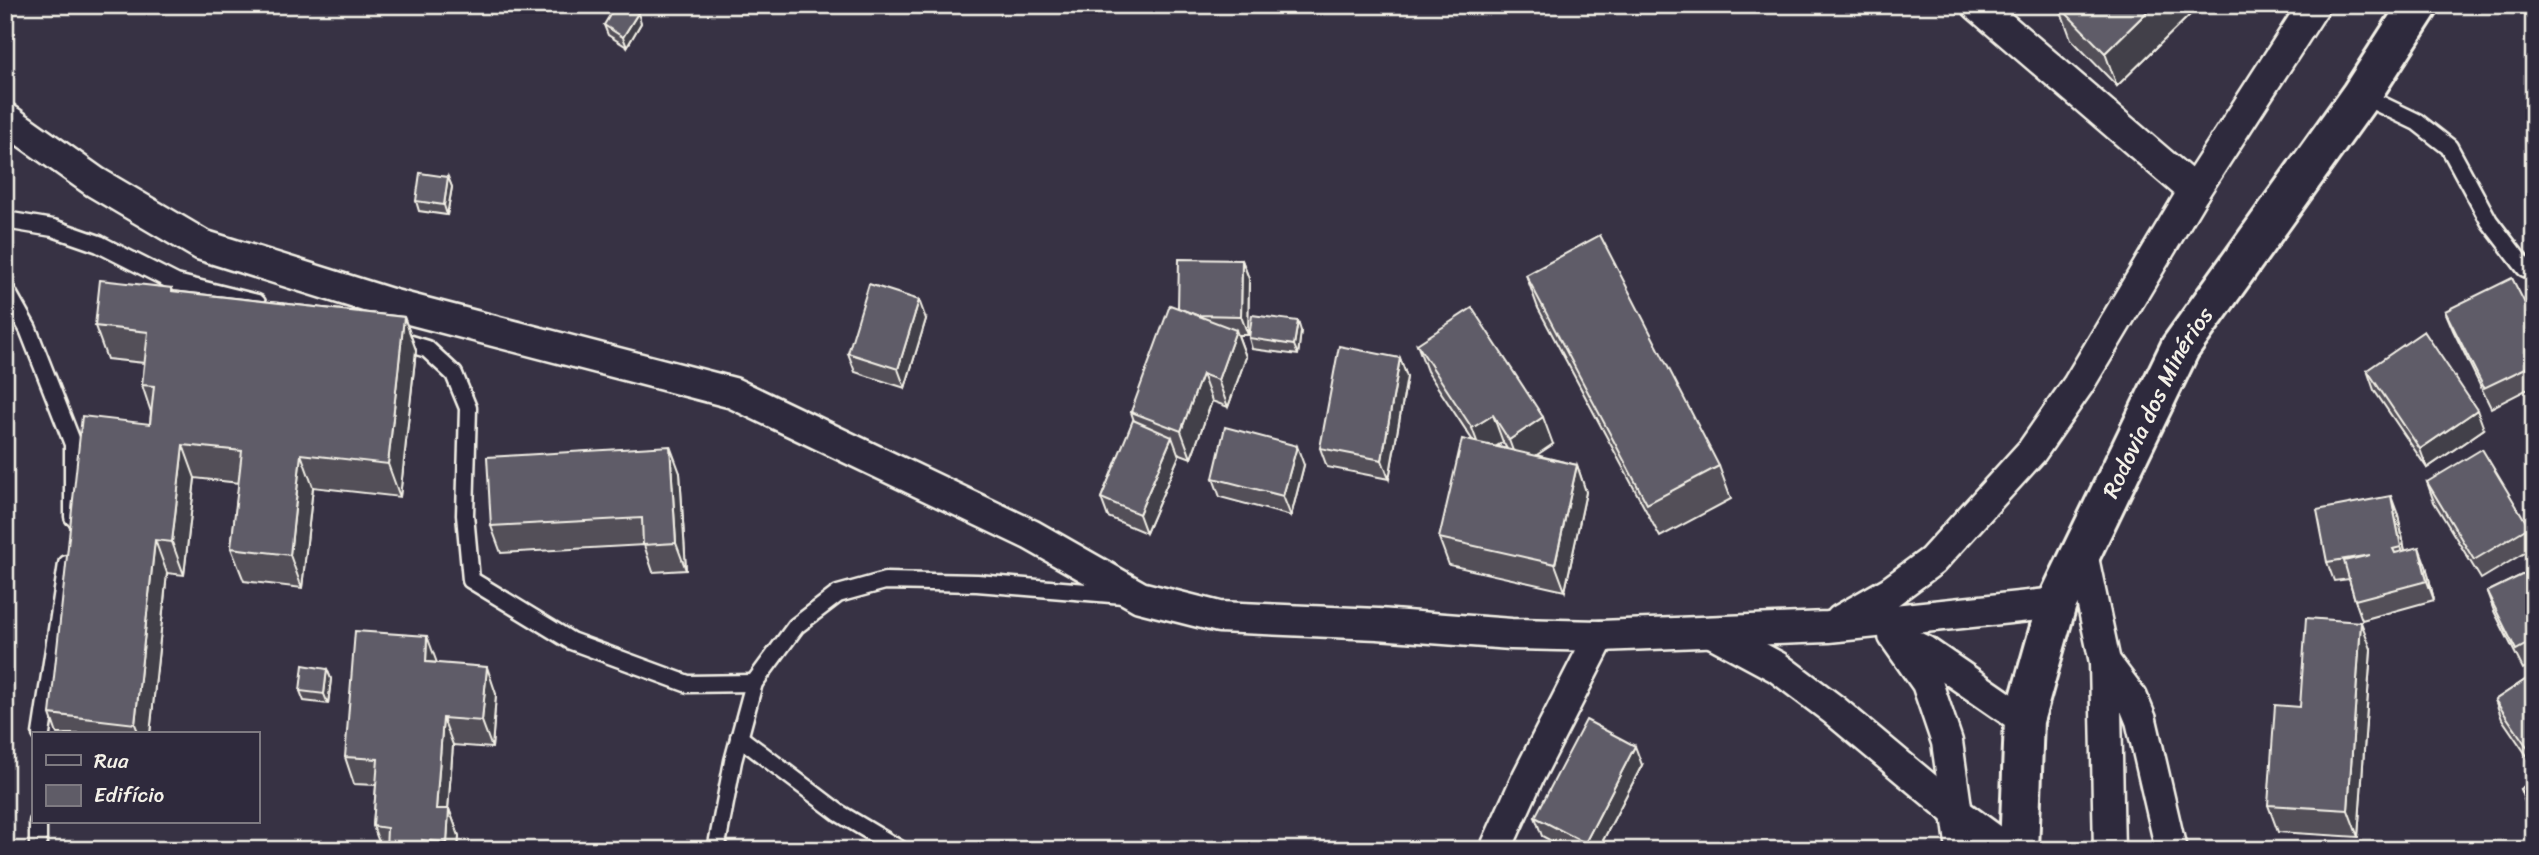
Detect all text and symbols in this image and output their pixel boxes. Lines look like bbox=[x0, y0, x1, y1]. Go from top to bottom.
street label: Rodovia dos Minérios bbox=[2090, 297, 2224, 505]
legend bbox=[32, 732, 259, 824]
text: Rua bbox=[94, 742, 129, 780]
text: Edifício bbox=[94, 776, 164, 814]

